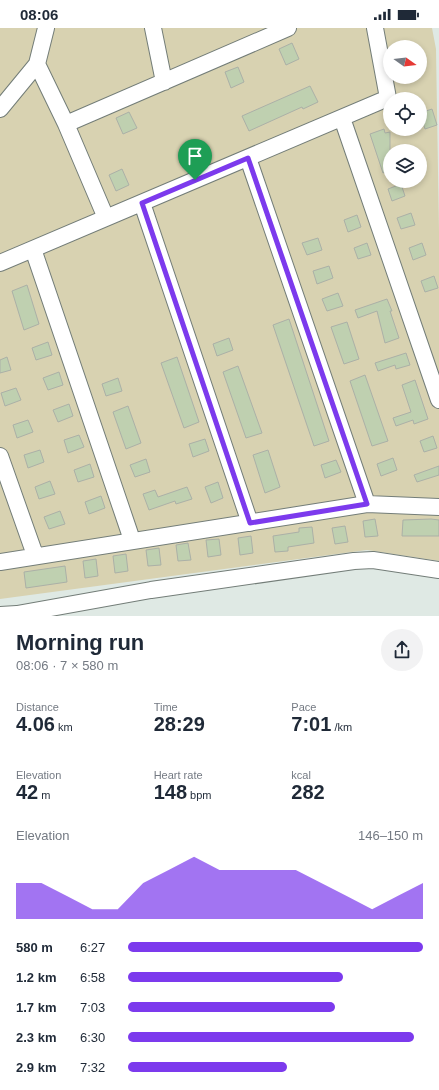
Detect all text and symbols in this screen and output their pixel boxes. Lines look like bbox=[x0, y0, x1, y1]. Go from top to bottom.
text: 08:06 bbox=[20, 6, 58, 23]
north arrow bbox=[383, 40, 427, 84]
map controls bbox=[383, 40, 427, 188]
button: locate bbox=[383, 92, 427, 136]
pin bbox=[178, 139, 212, 180]
button: layers bbox=[383, 144, 427, 188]
icon: arrive bbox=[184, 145, 206, 167]
button: share bbox=[381, 629, 423, 671]
text: Morning run bbox=[16, 630, 144, 655]
text: 08:06 · 7 × 580 m bbox=[16, 658, 118, 673]
text: Distance bbox=[16, 701, 59, 713]
text: Time bbox=[154, 701, 178, 713]
text: Pace bbox=[291, 701, 316, 713]
text: 4.06 bbox=[16, 713, 55, 735]
text: 28:29 bbox=[154, 713, 205, 735]
text: 7:01 bbox=[291, 713, 331, 735]
text: km bbox=[55, 721, 73, 733]
text: /km bbox=[331, 721, 352, 733]
text: Elevation bbox=[16, 769, 61, 781]
text: Heart rate bbox=[154, 769, 203, 781]
text: kcal bbox=[291, 769, 311, 781]
text: 42 bbox=[16, 781, 38, 803]
text: 148 bbox=[154, 781, 187, 803]
text: 282 bbox=[291, 781, 325, 803]
text: m bbox=[38, 789, 50, 801]
text: bpm bbox=[187, 789, 212, 801]
text: Elevation bbox=[16, 828, 69, 843]
text: 146–150 m bbox=[358, 828, 423, 843]
text: 580 m bbox=[16, 940, 53, 955]
text: 6:27 bbox=[80, 940, 105, 955]
text: 1.2 km bbox=[16, 970, 56, 985]
text: 6:58 bbox=[80, 970, 105, 985]
text: 1.7 km bbox=[16, 1000, 56, 1015]
text: 7:03 bbox=[80, 1000, 105, 1015]
text: 2.3 km bbox=[16, 1030, 56, 1045]
text: 6:30 bbox=[80, 1030, 105, 1045]
text: 2.9 km bbox=[16, 1060, 56, 1075]
text: 7:32 bbox=[80, 1060, 105, 1075]

